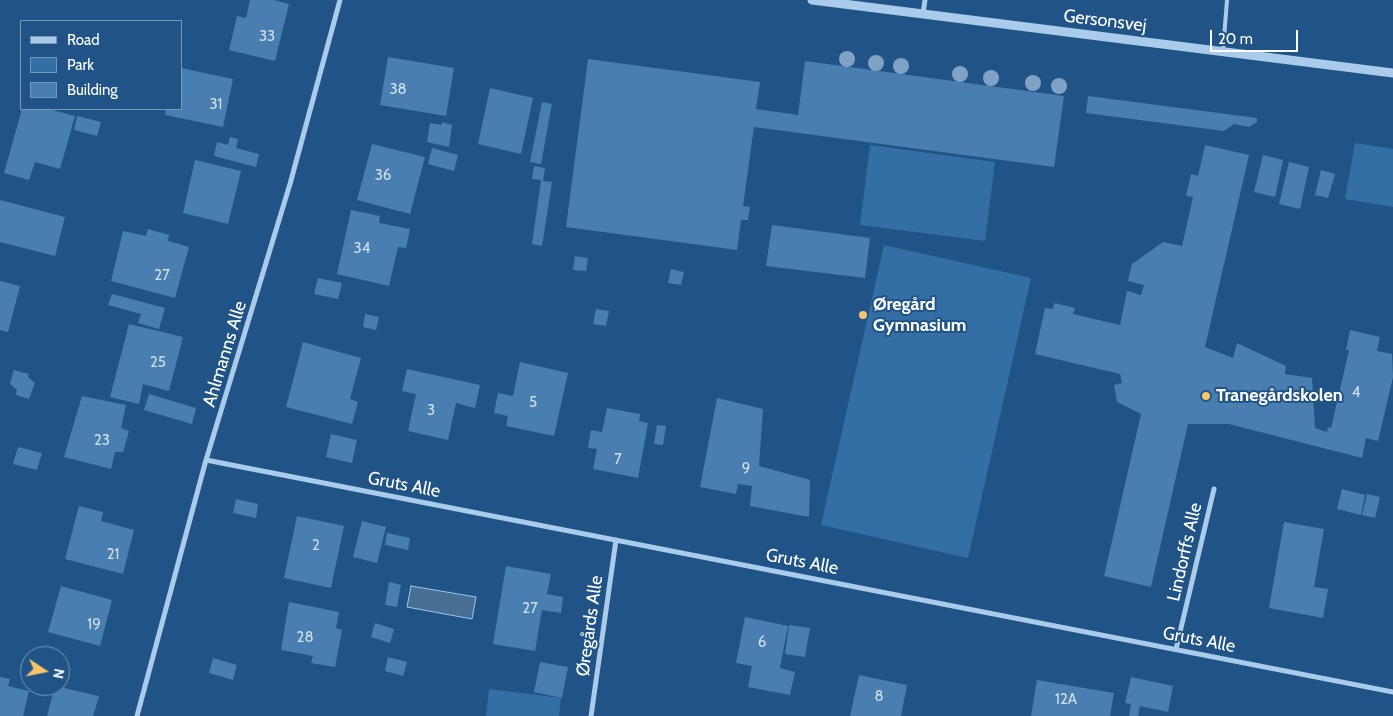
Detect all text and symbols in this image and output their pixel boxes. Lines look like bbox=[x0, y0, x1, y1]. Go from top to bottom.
street label: Gersonsvej bbox=[1062, 5, 1148, 37]
legend bbox=[20, 20, 182, 110]
scale bar bbox=[1213, 20, 1300, 52]
house number: 33 bbox=[259, 28, 275, 46]
text: 20 m bbox=[1218, 30, 1253, 48]
text: Road bbox=[67, 31, 100, 49]
text: Park bbox=[67, 56, 94, 74]
text: Building bbox=[67, 81, 118, 99]
house number: 38 bbox=[389, 81, 407, 99]
house number: 31 bbox=[209, 96, 223, 114]
house number: 36 bbox=[375, 167, 391, 185]
house number: 34 bbox=[354, 240, 370, 258]
house number: 27 bbox=[154, 267, 170, 285]
place label: Øregård Gymnasium bbox=[873, 294, 966, 336]
street label: Ahlmanns Alle bbox=[199, 298, 251, 410]
marker: Øregård Gymnasium bbox=[857, 309, 869, 321]
house number: 25 bbox=[150, 354, 166, 372]
house number: 4 bbox=[1352, 384, 1360, 402]
place label: Tranegårdskolen bbox=[1216, 385, 1343, 407]
marker: Tranegårdskolen bbox=[1200, 390, 1212, 402]
house number: 5 bbox=[529, 394, 537, 412]
house number: 3 bbox=[427, 402, 435, 420]
house number: 23 bbox=[94, 432, 110, 450]
house number: 7 bbox=[614, 451, 622, 469]
house number: 9 bbox=[742, 460, 750, 478]
street label: Gruts Alle bbox=[366, 467, 442, 503]
street label: Lindorffs Alle bbox=[1163, 501, 1207, 603]
house number: 2 bbox=[312, 537, 320, 555]
street label: Gruts Alle bbox=[764, 544, 840, 580]
house number: 21 bbox=[107, 546, 119, 564]
street label: Øregårds Alle bbox=[572, 574, 608, 678]
house number: 27 bbox=[522, 600, 538, 618]
house number: 19 bbox=[87, 616, 101, 634]
street label: Gruts Alle bbox=[1161, 622, 1237, 658]
house number: 28 bbox=[297, 629, 313, 647]
house number: 6 bbox=[758, 634, 766, 652]
north arrow bbox=[20, 646, 70, 696]
text: N bbox=[49, 667, 69, 680]
house number: 8 bbox=[874, 688, 884, 706]
house number: 12A bbox=[1055, 691, 1077, 709]

